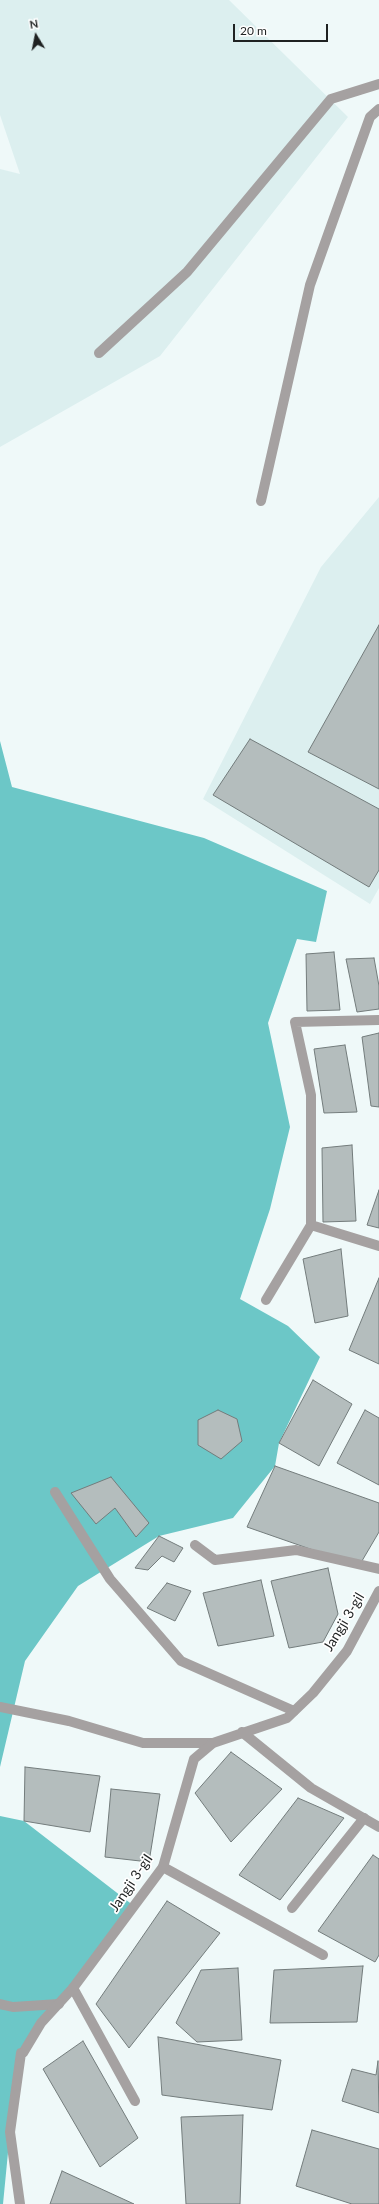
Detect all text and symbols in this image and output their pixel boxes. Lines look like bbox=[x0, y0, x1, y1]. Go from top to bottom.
north arrow bbox=[16, 16, 56, 56]
scale bar bbox=[235, 16, 330, 42]
text: N bbox=[29, 17, 39, 31]
text: 20 m bbox=[240, 23, 267, 38]
street label: Jangji 3-gil bbox=[320, 1590, 368, 1654]
street label: Jangji 3-gil bbox=[106, 1851, 156, 1915]

